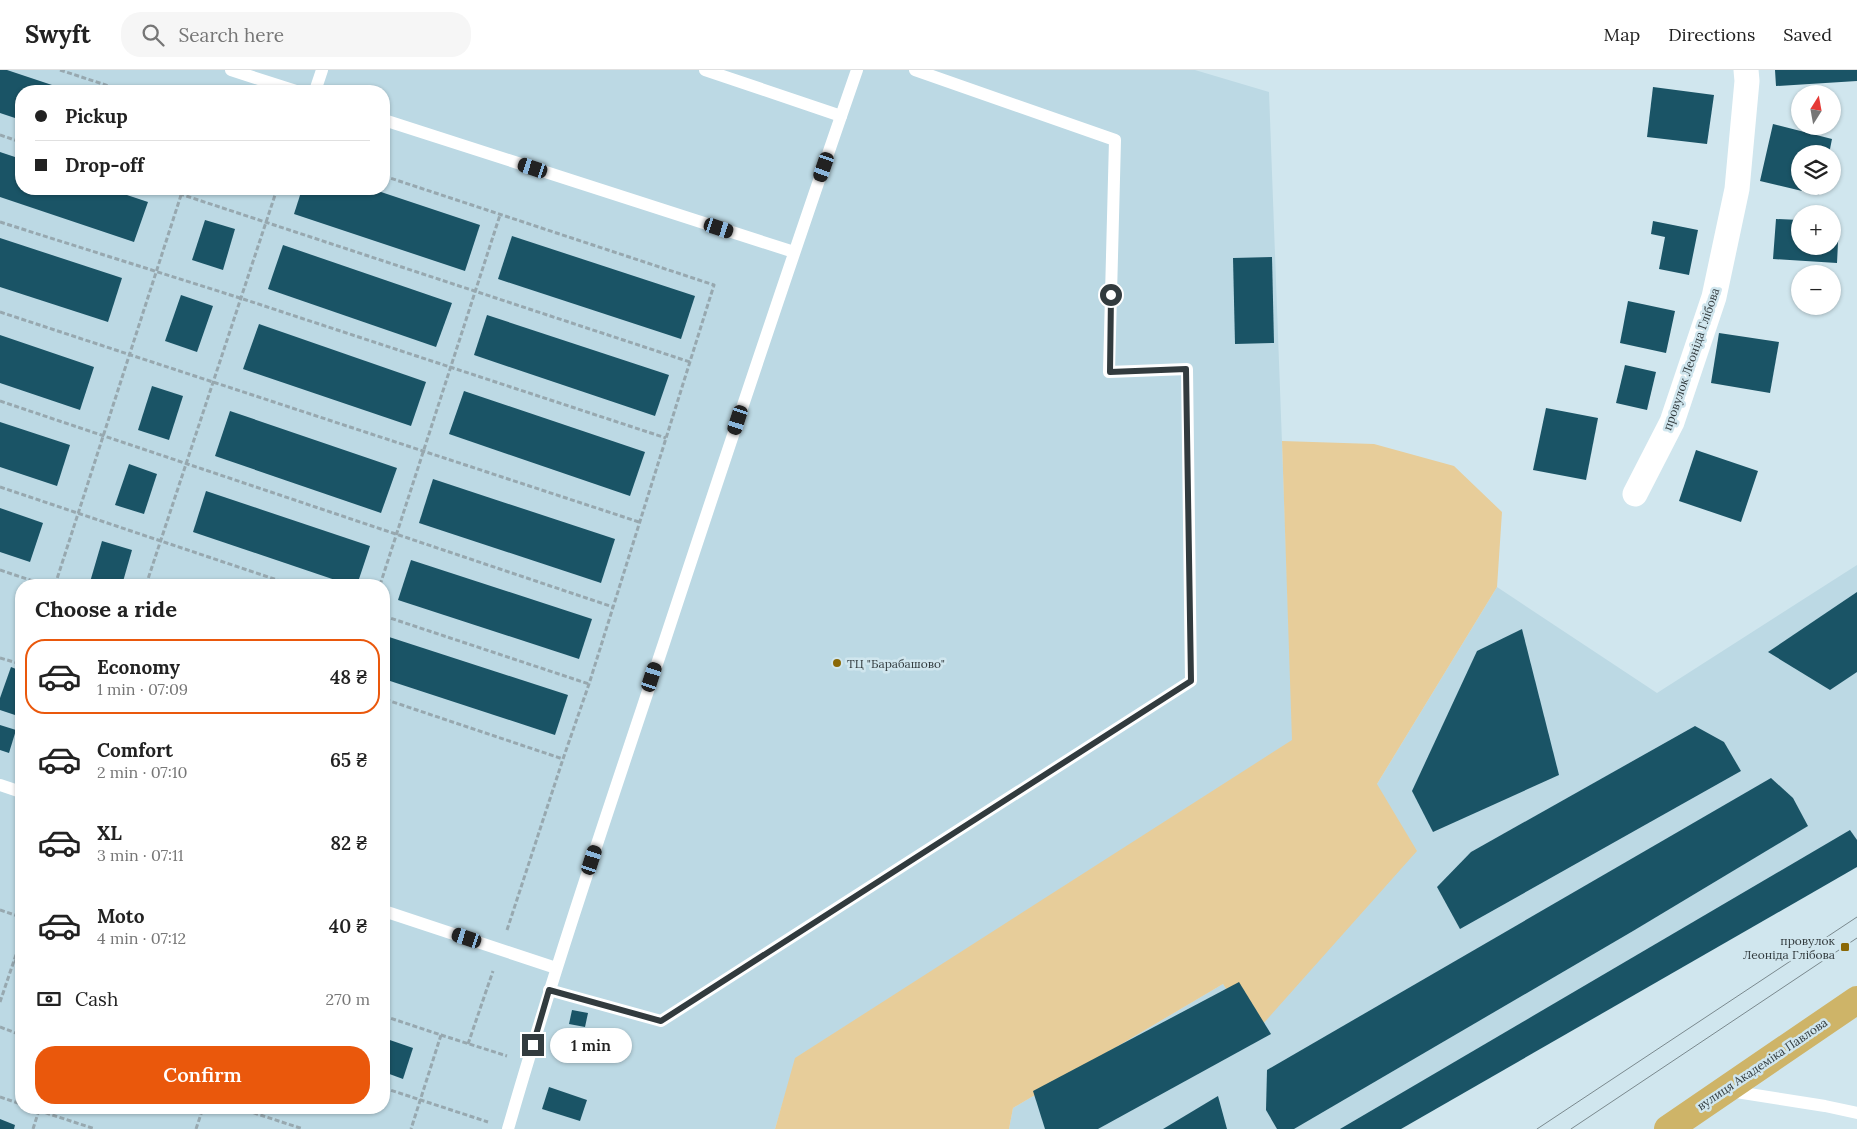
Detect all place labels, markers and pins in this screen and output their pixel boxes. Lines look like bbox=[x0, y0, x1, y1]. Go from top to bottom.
place label: ТЦ "Барабашово" bbox=[847, 656, 945, 671]
marker: ТЦ "Барабашово" bbox=[831, 657, 843, 669]
place label: провулок Леоніда Глібова bbox=[1743, 933, 1836, 962]
marker: провулок Леоніда Глібова bbox=[1839, 941, 1851, 953]

